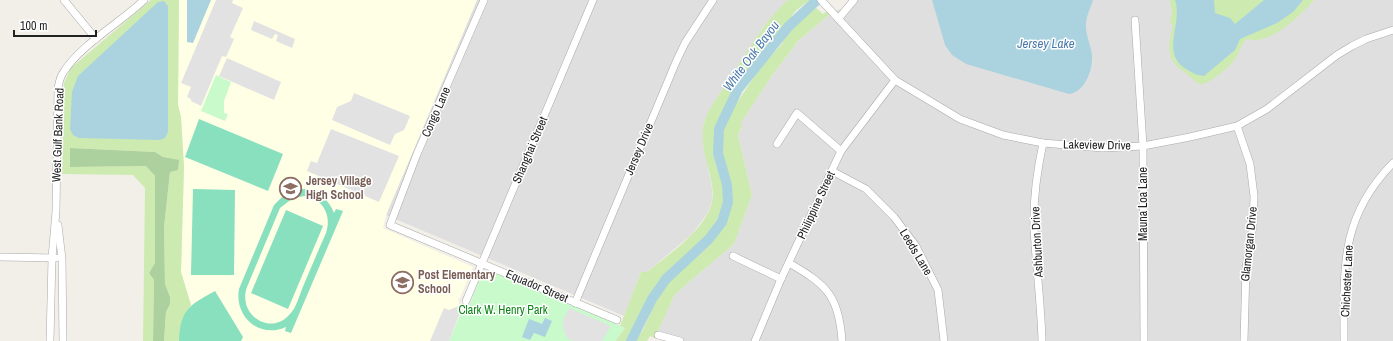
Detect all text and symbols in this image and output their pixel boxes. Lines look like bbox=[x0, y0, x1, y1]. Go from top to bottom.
scale bar bbox=[14, 12, 96, 38]
water label: White Oak Bayou bbox=[719, 17, 783, 94]
text: 100 m bbox=[20, 18, 47, 34]
water label: Jersey Lake bbox=[1016, 35, 1075, 52]
street label: Congo Lane bbox=[418, 84, 454, 140]
street label: West Gulf Bank Road bbox=[48, 88, 68, 182]
street label: Shanghai Street bbox=[509, 114, 551, 186]
street label: Jersey Drive bbox=[621, 120, 657, 178]
street label: Lakeview Drive bbox=[1063, 136, 1131, 154]
street label: Mauna Loa Lane bbox=[1135, 167, 1151, 241]
street label: Philippine Street bbox=[793, 168, 839, 242]
place label: Jersey Village High School bbox=[306, 173, 372, 203]
school or university icon: Jersey Village High School bbox=[278, 175, 304, 201]
street label: Ashburton Drive bbox=[1027, 206, 1047, 279]
street label: Glamorgan Drive bbox=[1237, 206, 1261, 282]
street label: Leeds Lane bbox=[896, 226, 936, 278]
street label: Chichester Lane bbox=[1337, 245, 1357, 317]
street label: Equador Street bbox=[503, 266, 571, 306]
place label: Post Elementary School bbox=[418, 267, 496, 297]
school or university icon: Post Elementary School bbox=[390, 269, 416, 295]
park label: Clark W. Henry Park bbox=[458, 302, 548, 318]

